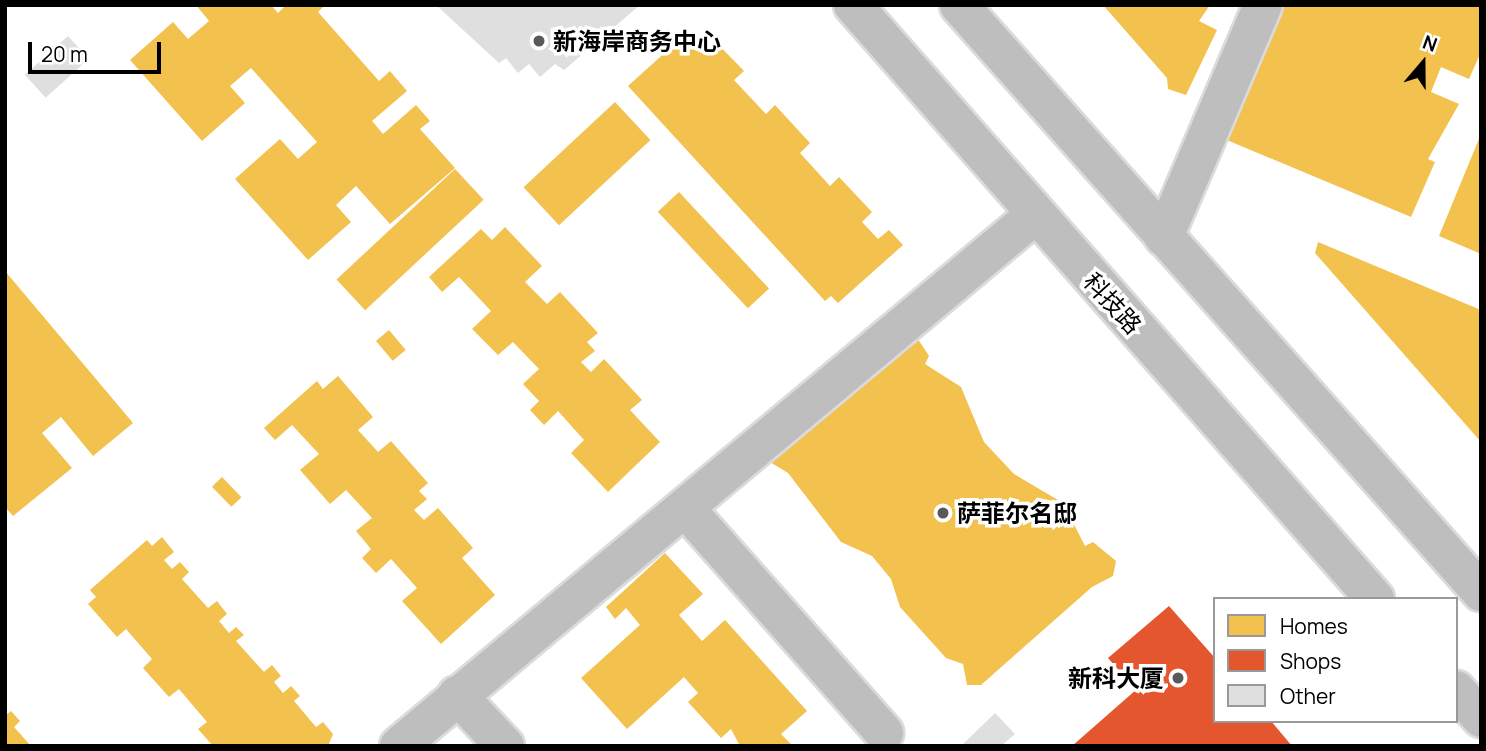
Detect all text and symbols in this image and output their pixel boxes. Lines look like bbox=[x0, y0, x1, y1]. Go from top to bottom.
place label: 新海岸商务中心 bbox=[553, 27, 721, 55]
scale bar bbox=[32, 28, 164, 72]
north arrow bbox=[1388, 28, 1458, 98]
text: N bbox=[1419, 29, 1441, 58]
marker: 新海岸商务中心 bbox=[531, 33, 547, 49]
text: 20 m bbox=[41, 40, 88, 68]
street label: 科技路 bbox=[1078, 267, 1148, 339]
place label: 萨菲尔名邸 bbox=[957, 499, 1077, 527]
marker: 萨菲尔名邸 bbox=[935, 505, 951, 521]
legend bbox=[1213, 597, 1458, 723]
text: Homes bbox=[1280, 612, 1348, 640]
text: Shops bbox=[1280, 647, 1341, 675]
place label: 新科大厦 bbox=[1068, 664, 1164, 692]
marker: 新科大厦 bbox=[1170, 670, 1186, 686]
text: Other bbox=[1280, 682, 1336, 710]

